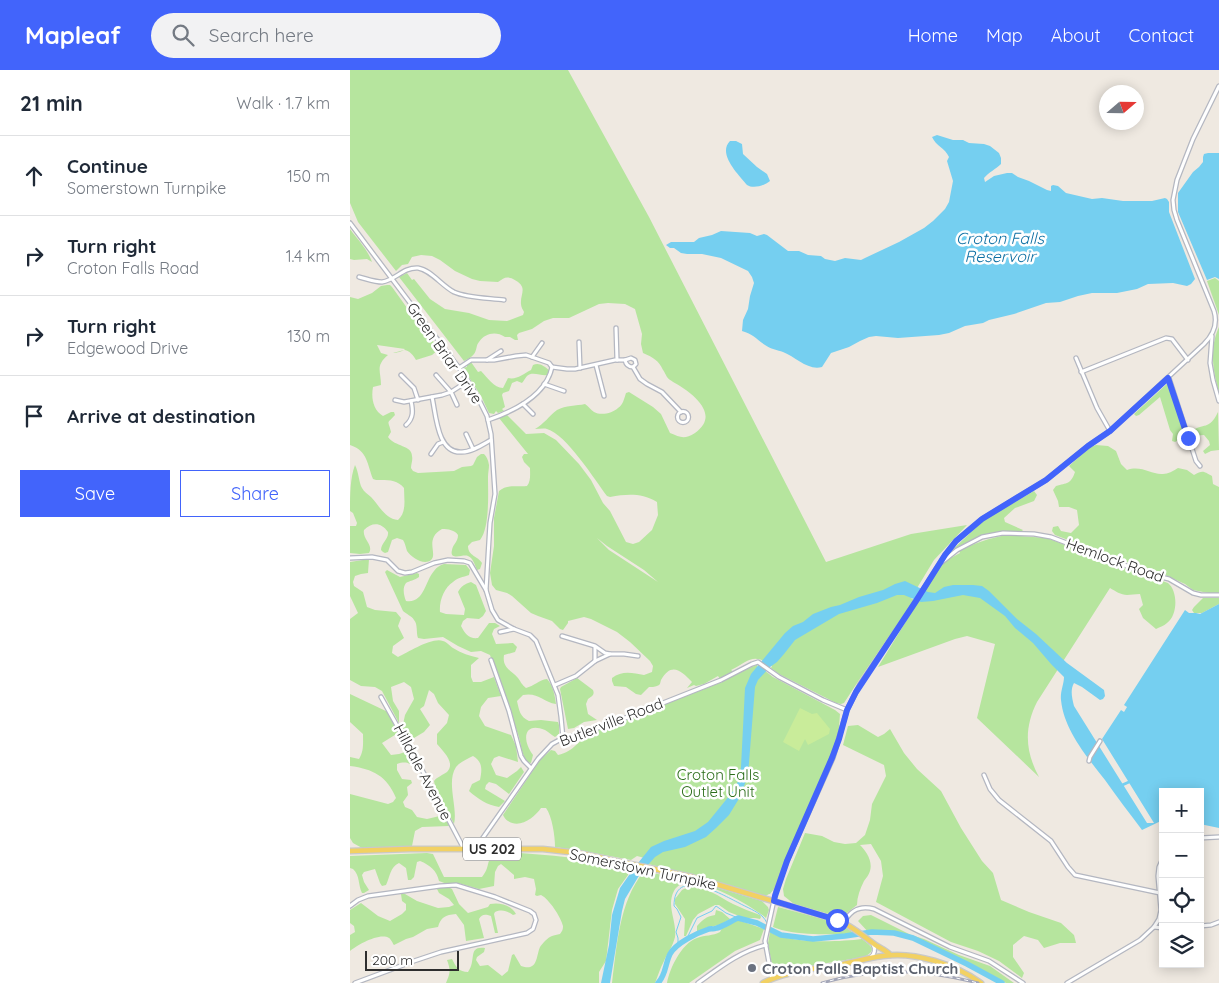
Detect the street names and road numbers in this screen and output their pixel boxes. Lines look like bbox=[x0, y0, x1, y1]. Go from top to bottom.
street label: Green Briar Drive bbox=[403, 299, 487, 407]
street label: Hemlock Road bbox=[1064, 534, 1166, 586]
street label: Butlerville Road bbox=[557, 694, 665, 750]
street label: Hilldale Avenue bbox=[390, 721, 456, 823]
road number: US 202 bbox=[463, 838, 521, 861]
street label: Somerstown Turnpike bbox=[568, 844, 718, 894]

